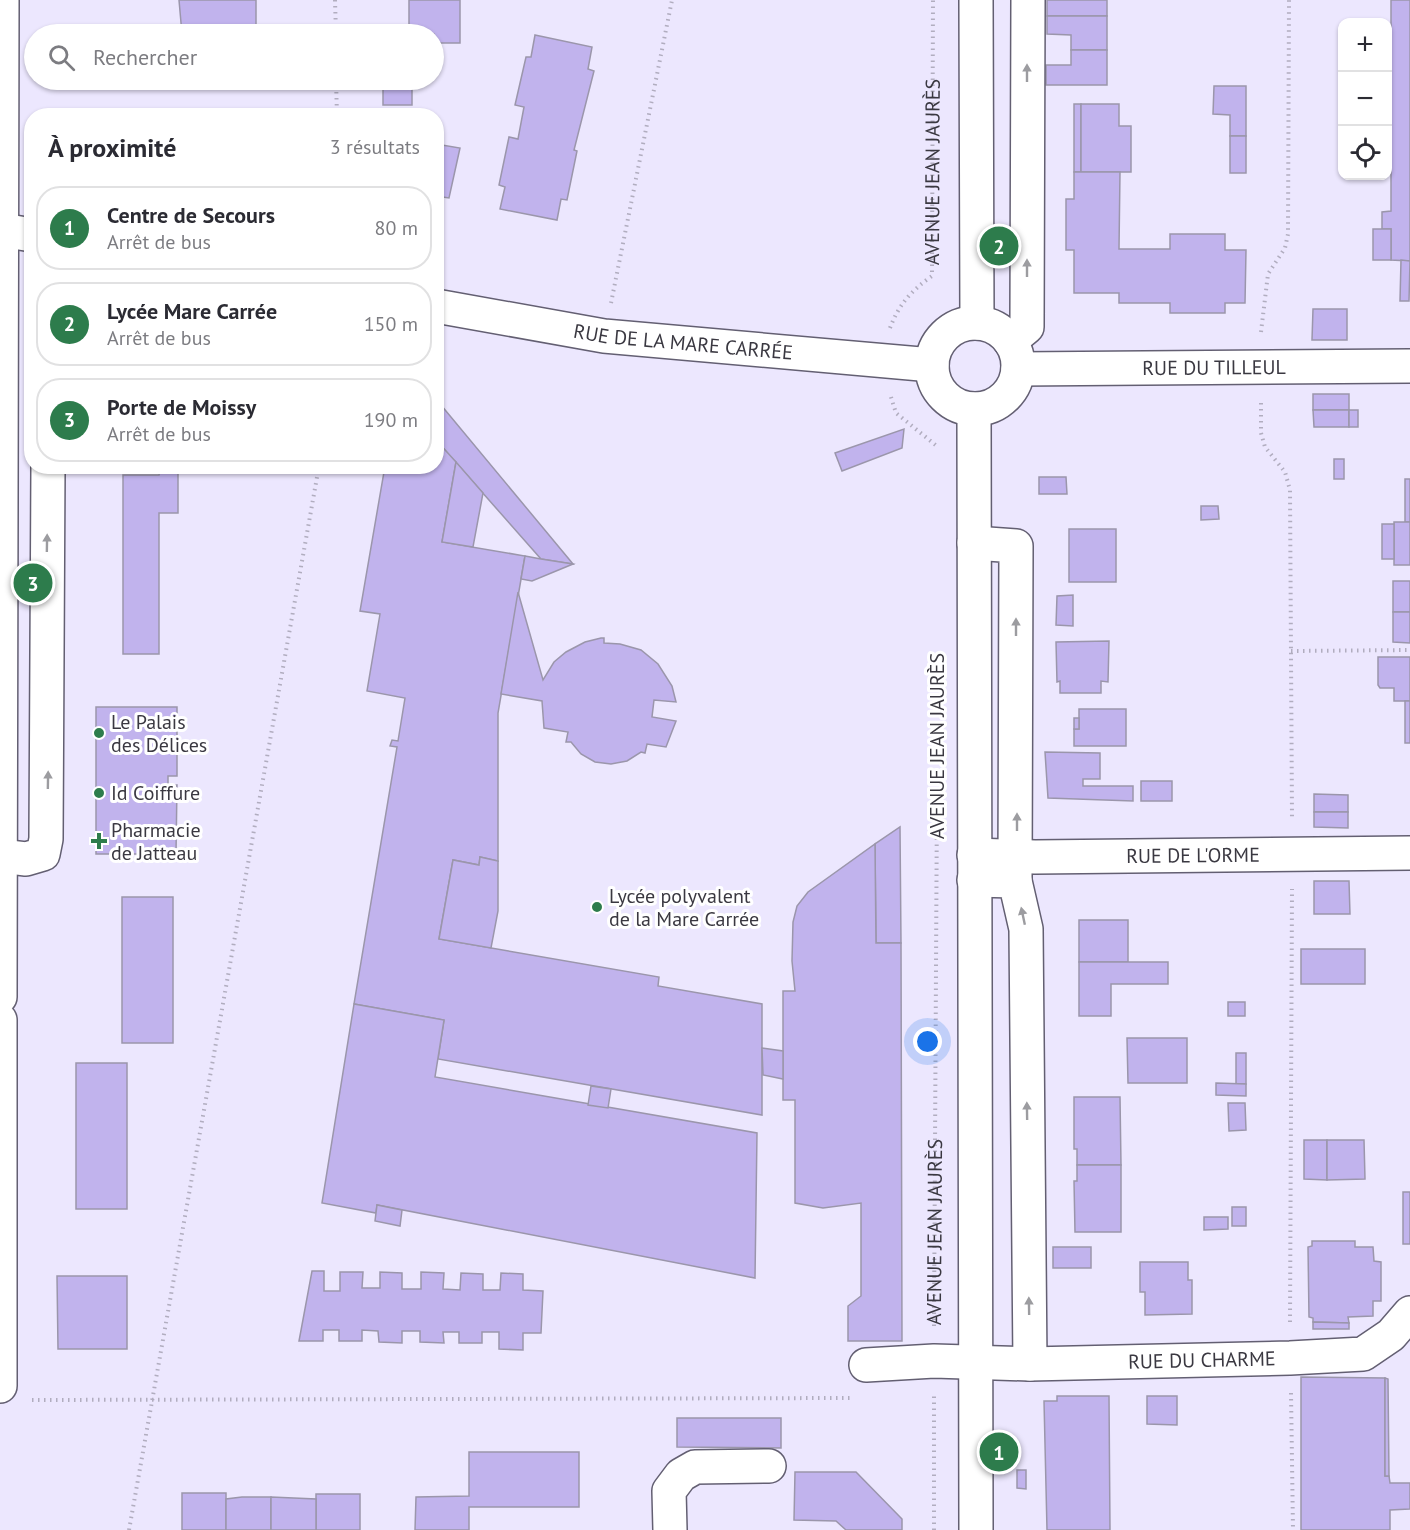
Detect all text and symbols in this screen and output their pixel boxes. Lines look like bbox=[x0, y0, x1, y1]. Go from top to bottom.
map controls bbox=[1338, 18, 1392, 180]
button: + bbox=[1338, 18, 1392, 72]
search box bbox=[24, 24, 444, 90]
icon: search bbox=[45, 41, 78, 74]
text: Rechercher bbox=[93, 43, 197, 71]
one-way arrow bbox=[1022, 64, 1032, 83]
button: − bbox=[1338, 72, 1392, 126]
street label: AVENUE JEAN JAURÈS bbox=[919, 79, 946, 265]
button: locate bbox=[1338, 126, 1392, 180]
text: À proximité bbox=[48, 131, 176, 164]
text: 3 résultats bbox=[330, 134, 420, 160]
text: Centre de Secours bbox=[107, 201, 275, 229]
text: 1 bbox=[64, 215, 75, 241]
text: 80 m bbox=[375, 215, 418, 241]
pin: 2 bbox=[980, 224, 1018, 268]
text: Arrêt de bus bbox=[107, 229, 211, 255]
one-way arrow bbox=[1022, 259, 1032, 278]
text: Lycée Mare Carrée bbox=[107, 297, 277, 325]
text: 2 bbox=[64, 311, 75, 337]
text: 150 m bbox=[364, 311, 418, 337]
street label: RUE DE LA MARE CARRÉE bbox=[571, 318, 794, 366]
text: Arrêt de bus bbox=[107, 325, 211, 351]
street label: RUE DU TILLEUL bbox=[1142, 354, 1286, 381]
text: Porte de Moissy bbox=[107, 393, 256, 421]
text: 3 bbox=[64, 407, 75, 433]
text: 190 m bbox=[364, 407, 418, 433]
text: Arrêt de bus bbox=[107, 421, 211, 447]
one-way arrow bbox=[42, 534, 52, 553]
pin: 3 bbox=[14, 560, 52, 606]
one-way arrow bbox=[1011, 618, 1021, 637]
street label: AVENUE JEAN JAURÈS bbox=[924, 653, 950, 839]
place label: Le Palais des Délices bbox=[111, 709, 207, 758]
marker: Le Palais des Délices bbox=[92, 726, 106, 740]
one-way arrow bbox=[43, 771, 53, 790]
place label: Id Coiffure bbox=[111, 780, 200, 806]
marker: Id Coiffure bbox=[92, 786, 106, 800]
one-way arrow bbox=[1012, 813, 1021, 832]
place label: Pharmacie de Jatteau bbox=[111, 817, 201, 866]
marker: Pharmacie de Jatteau bbox=[92, 834, 106, 848]
street label: RUE DE L'ORME bbox=[1126, 842, 1260, 869]
place label: Lycée polyvalent de la Mare Carrée bbox=[609, 883, 759, 932]
marker: Lycée polyvalent de la Mare Carrée bbox=[590, 900, 604, 914]
one-way arrow bbox=[1018, 906, 1027, 925]
your location bbox=[913, 1027, 942, 1056]
one-way arrow bbox=[1022, 1101, 1032, 1120]
street label: AVENUE JEAN JAURÈS bbox=[921, 1139, 948, 1325]
one-way arrow bbox=[1024, 1296, 1034, 1315]
street label: RUE DU CHARME bbox=[1128, 1345, 1276, 1375]
pin: 1 bbox=[980, 1430, 1018, 1474]

